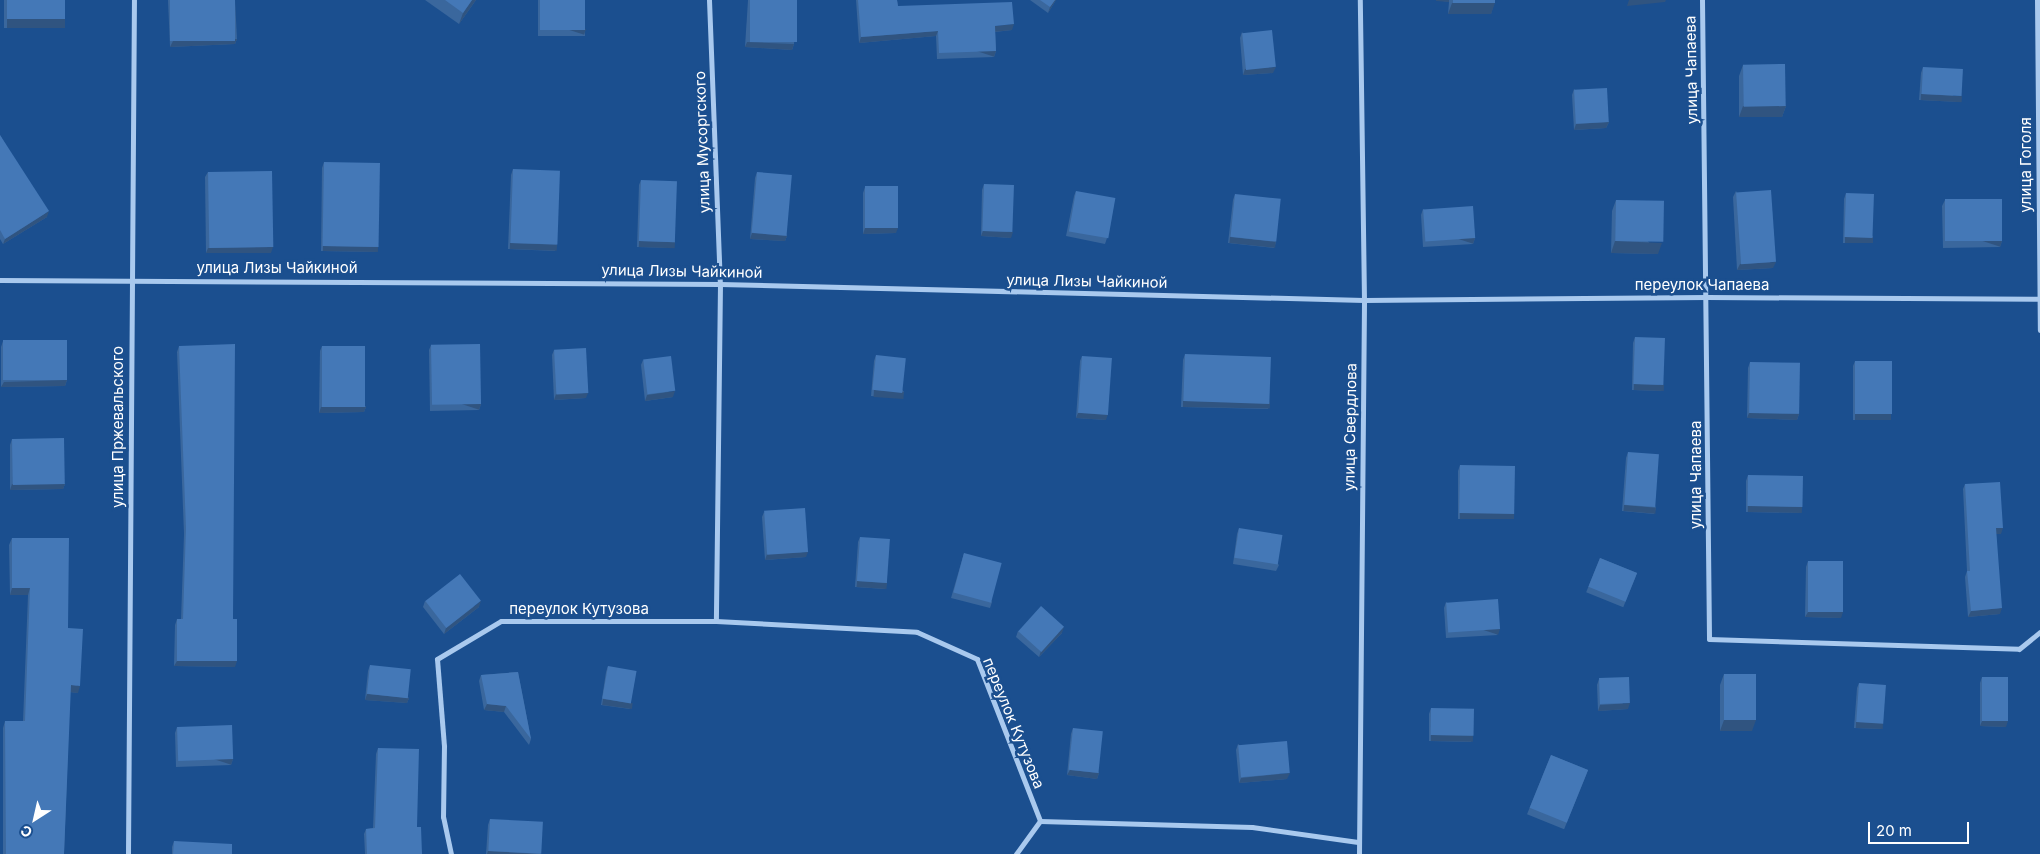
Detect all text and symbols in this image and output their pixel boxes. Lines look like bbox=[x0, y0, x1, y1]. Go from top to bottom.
street label: улица Чапаева bbox=[1681, 16, 1701, 124]
street label: улица Мусоргского bbox=[691, 71, 713, 213]
street label: улица Гоголя bbox=[2017, 117, 2035, 213]
street label: улица Лизы Чайкиной bbox=[196, 259, 358, 277]
street label: улица Лизы Чайкиной bbox=[601, 261, 763, 281]
street label: улица Лизы Чайкиной bbox=[1006, 271, 1168, 291]
street label: переулок Чапаева bbox=[1635, 276, 1769, 294]
street label: улица Пржевальского bbox=[109, 346, 127, 508]
street label: улица Свердлова bbox=[1340, 363, 1360, 491]
street label: улица Чапаева bbox=[1687, 421, 1705, 529]
street label: переулок Кутузова bbox=[509, 600, 649, 618]
street label: переулок Кутузова bbox=[979, 655, 1049, 791]
north arrow bbox=[10, 794, 60, 844]
scale bar bbox=[1870, 812, 1971, 844]
text: 20 m bbox=[1876, 821, 1912, 840]
text: С bbox=[17, 822, 35, 842]

